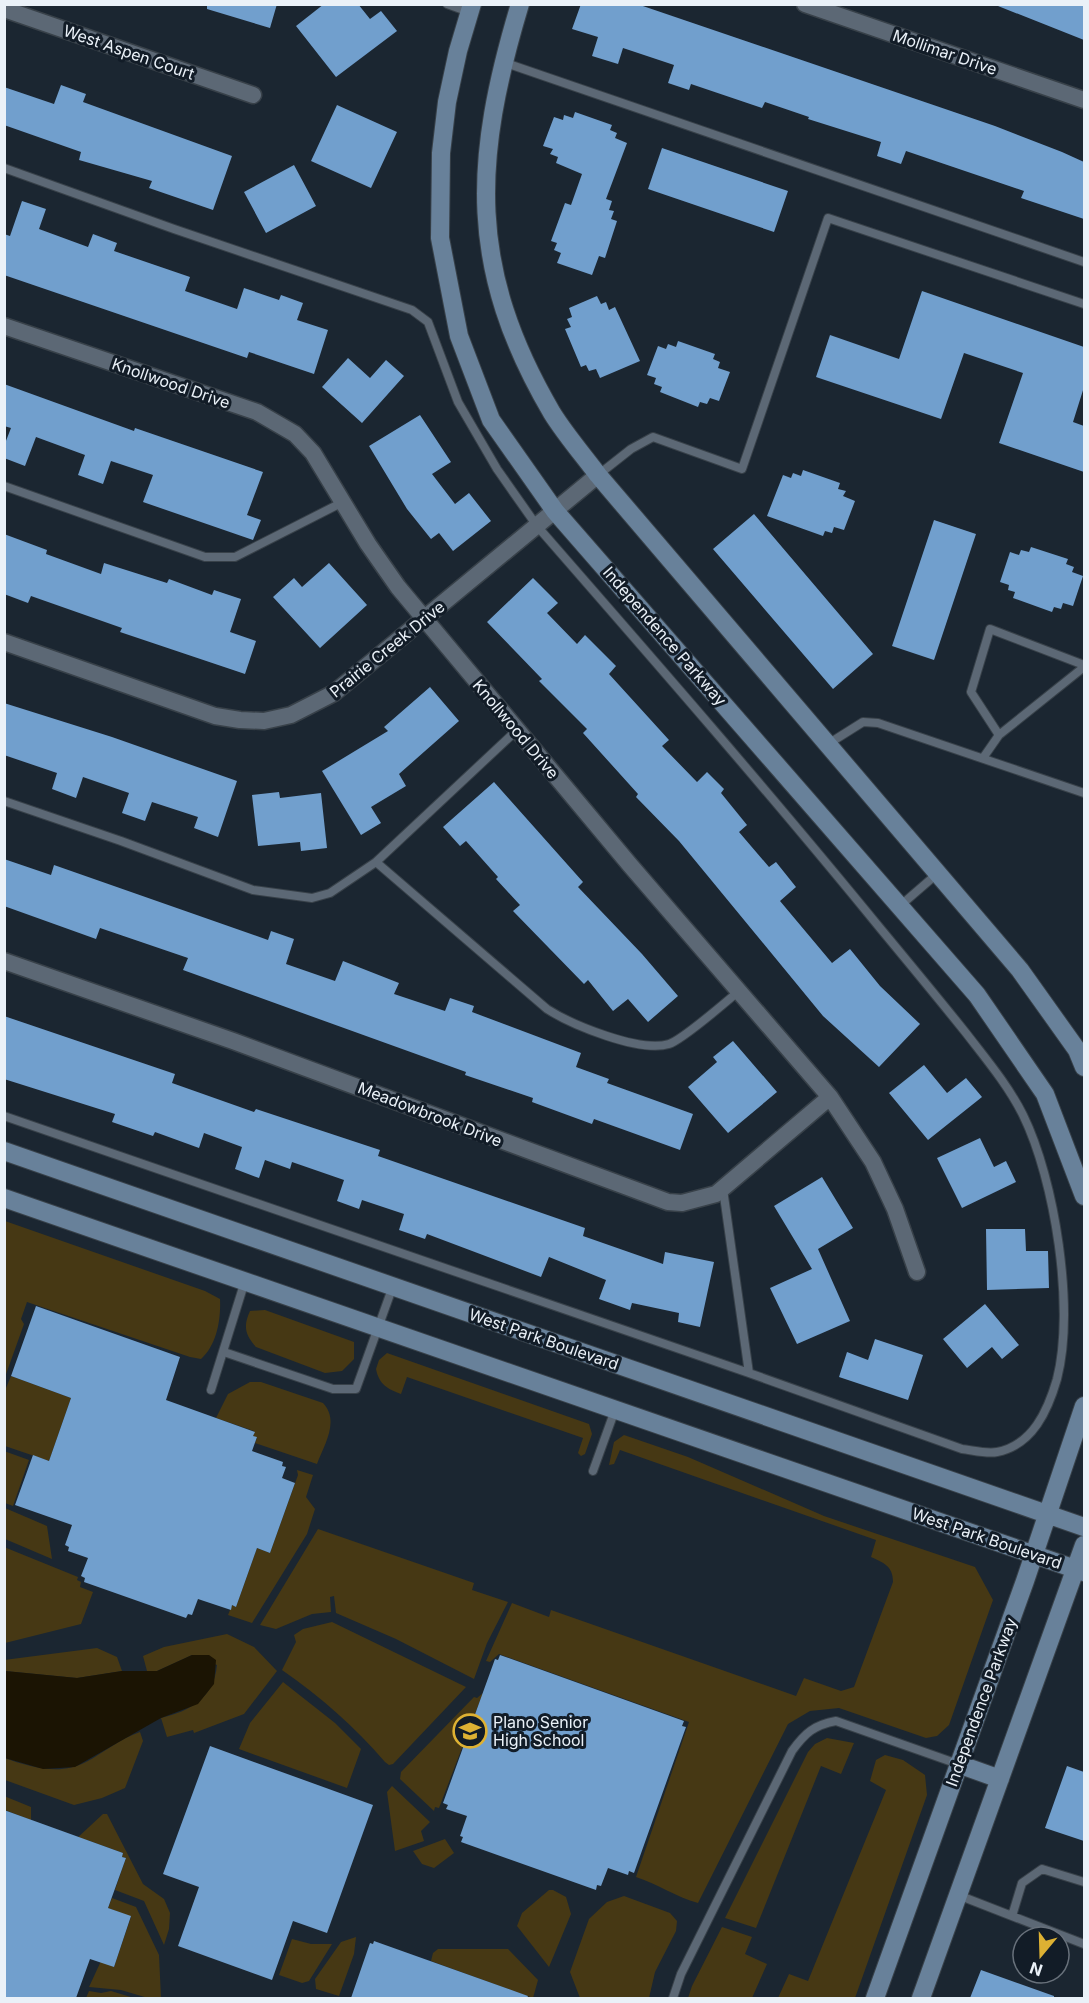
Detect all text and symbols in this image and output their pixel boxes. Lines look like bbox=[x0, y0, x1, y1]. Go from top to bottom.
street label: West Aspen Court bbox=[61, 20, 197, 84]
street label: Mollimar Drive bbox=[890, 25, 1000, 79]
street label: Knollwood Drive bbox=[109, 353, 233, 413]
street label: Independence Parkway bbox=[599, 562, 731, 710]
street label: Prairie Creek Drive bbox=[325, 596, 449, 702]
street label: Knollwood Drive bbox=[469, 675, 563, 783]
street label: Meadowbrook Drive bbox=[355, 1077, 505, 1151]
street label: West Park Boulevard bbox=[466, 1304, 622, 1374]
street label: West Park Boulevard bbox=[909, 1503, 1065, 1573]
street label: Independence Parkway bbox=[941, 1615, 1021, 1789]
place label: Plano Senior High School bbox=[493, 1712, 588, 1750]
school or university icon: Plano Senior High School bbox=[452, 1713, 488, 1749]
north arrow bbox=[1011, 1925, 1071, 1985]
text: N bbox=[1027, 1958, 1045, 1981]

